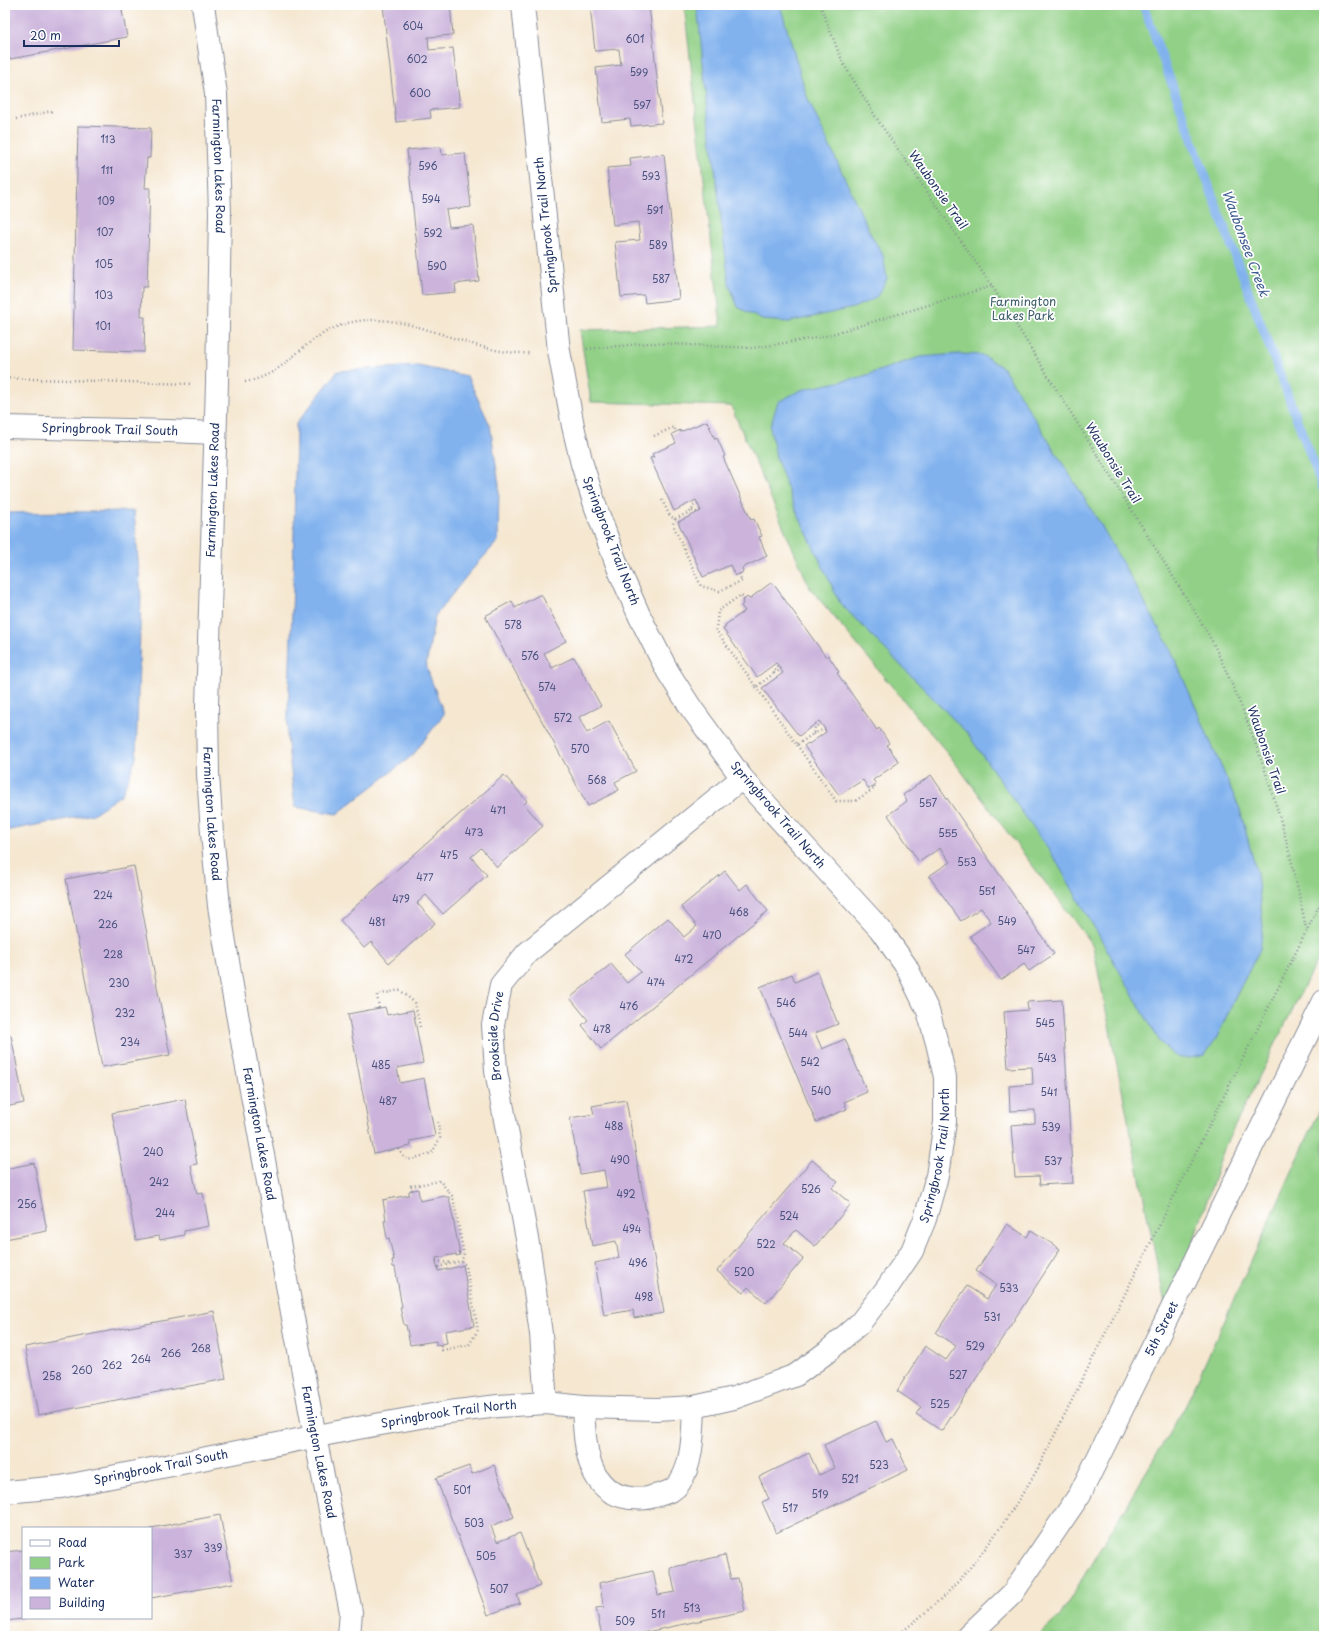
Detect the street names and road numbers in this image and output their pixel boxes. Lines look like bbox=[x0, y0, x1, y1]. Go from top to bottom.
street label: Farmington Lakes Road bbox=[208, 98, 230, 234]
street label: Waubonsie Trail bbox=[905, 146, 973, 233]
street label: Springbrook Trail North bbox=[529, 156, 561, 294]
street label: Springbrook Trail South bbox=[42, 418, 179, 439]
street label: Waubonsie Trail bbox=[1082, 418, 1146, 507]
street label: Farmington Lakes Road bbox=[201, 422, 223, 558]
street label: Springbrook Trail North bbox=[579, 474, 645, 608]
street label: Waubonsie Trail bbox=[1243, 703, 1291, 796]
street label: Farmington Lakes Road bbox=[200, 746, 227, 882]
street label: Springbrook Trail North bbox=[727, 757, 830, 872]
street label: Brookside Drive bbox=[483, 989, 508, 1083]
street label: Farmington Lakes Road bbox=[239, 1065, 281, 1202]
street label: Springbrook Trail North bbox=[914, 1088, 953, 1225]
street label: 5th Street bbox=[1140, 1298, 1182, 1359]
street label: Farmington Lakes Road bbox=[298, 1384, 342, 1520]
street label: Springbrook Trail North bbox=[379, 1395, 517, 1432]
street label: Springbrook Trail South bbox=[92, 1444, 229, 1488]

